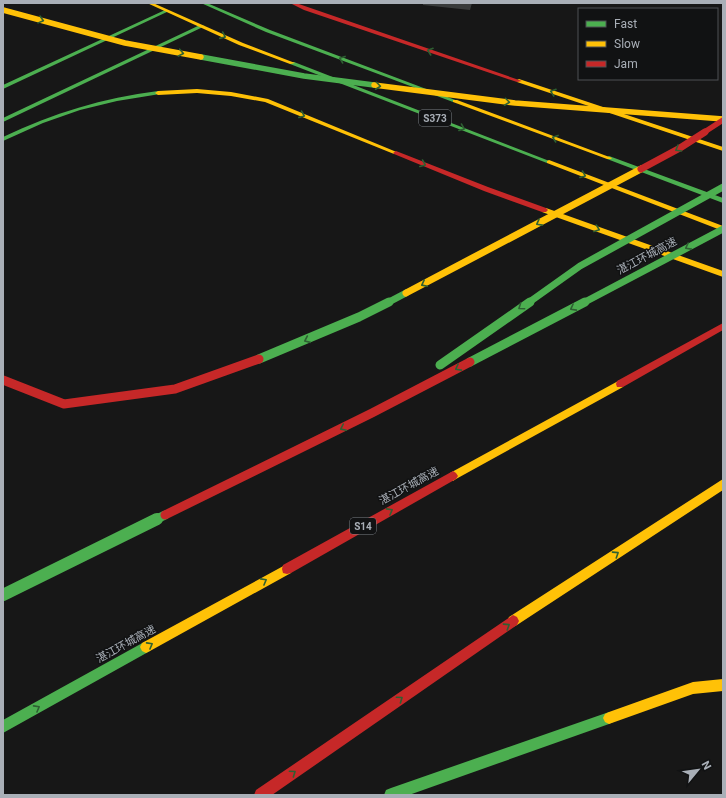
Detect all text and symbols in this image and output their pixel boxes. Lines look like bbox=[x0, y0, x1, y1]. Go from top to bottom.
legend bbox=[578, 8, 718, 80]
one-way arrow bbox=[37, 15, 44, 24]
text: Fast bbox=[614, 17, 637, 31]
one-way arrow bbox=[219, 31, 226, 39]
text: Slow bbox=[614, 37, 640, 51]
one-way arrow bbox=[427, 47, 434, 55]
one-way arrow bbox=[178, 48, 184, 57]
one-way arrow bbox=[338, 55, 345, 63]
text: Jam bbox=[614, 57, 638, 71]
one-way arrow bbox=[375, 81, 381, 90]
one-way arrow bbox=[550, 88, 557, 97]
one-way arrow bbox=[504, 97, 510, 106]
one-way arrow bbox=[298, 110, 306, 118]
road number: S373 bbox=[419, 110, 451, 126]
one-way arrow bbox=[458, 124, 465, 132]
one-way arrow bbox=[552, 135, 559, 143]
one-way arrow bbox=[675, 144, 682, 151]
one-way arrow bbox=[419, 159, 426, 167]
one-way arrow bbox=[579, 170, 587, 178]
one-way arrow bbox=[536, 219, 543, 226]
one-way arrow bbox=[593, 224, 600, 232]
street label: 湛江环城高速 bbox=[615, 235, 679, 277]
one-way arrow bbox=[685, 243, 693, 250]
one-way arrow bbox=[421, 279, 428, 287]
one-way arrow bbox=[519, 302, 526, 309]
one-way arrow bbox=[570, 303, 577, 310]
one-way arrow bbox=[303, 335, 311, 343]
one-way arrow bbox=[455, 363, 462, 371]
one-way arrow bbox=[339, 423, 347, 430]
street label: 湛江环城高速 bbox=[377, 464, 441, 508]
one-way arrow bbox=[385, 508, 393, 515]
road number: S14 bbox=[350, 518, 376, 534]
one-way arrow bbox=[612, 551, 619, 559]
one-way arrow bbox=[260, 579, 267, 586]
street label: 湛江环城高速 bbox=[94, 622, 158, 666]
one-way arrow bbox=[503, 623, 510, 630]
one-way arrow bbox=[146, 642, 154, 649]
one-way arrow bbox=[396, 696, 403, 704]
one-way arrow bbox=[33, 705, 40, 713]
north arrow bbox=[678, 750, 718, 790]
text: N bbox=[699, 759, 714, 772]
one-way arrow bbox=[289, 770, 296, 778]

